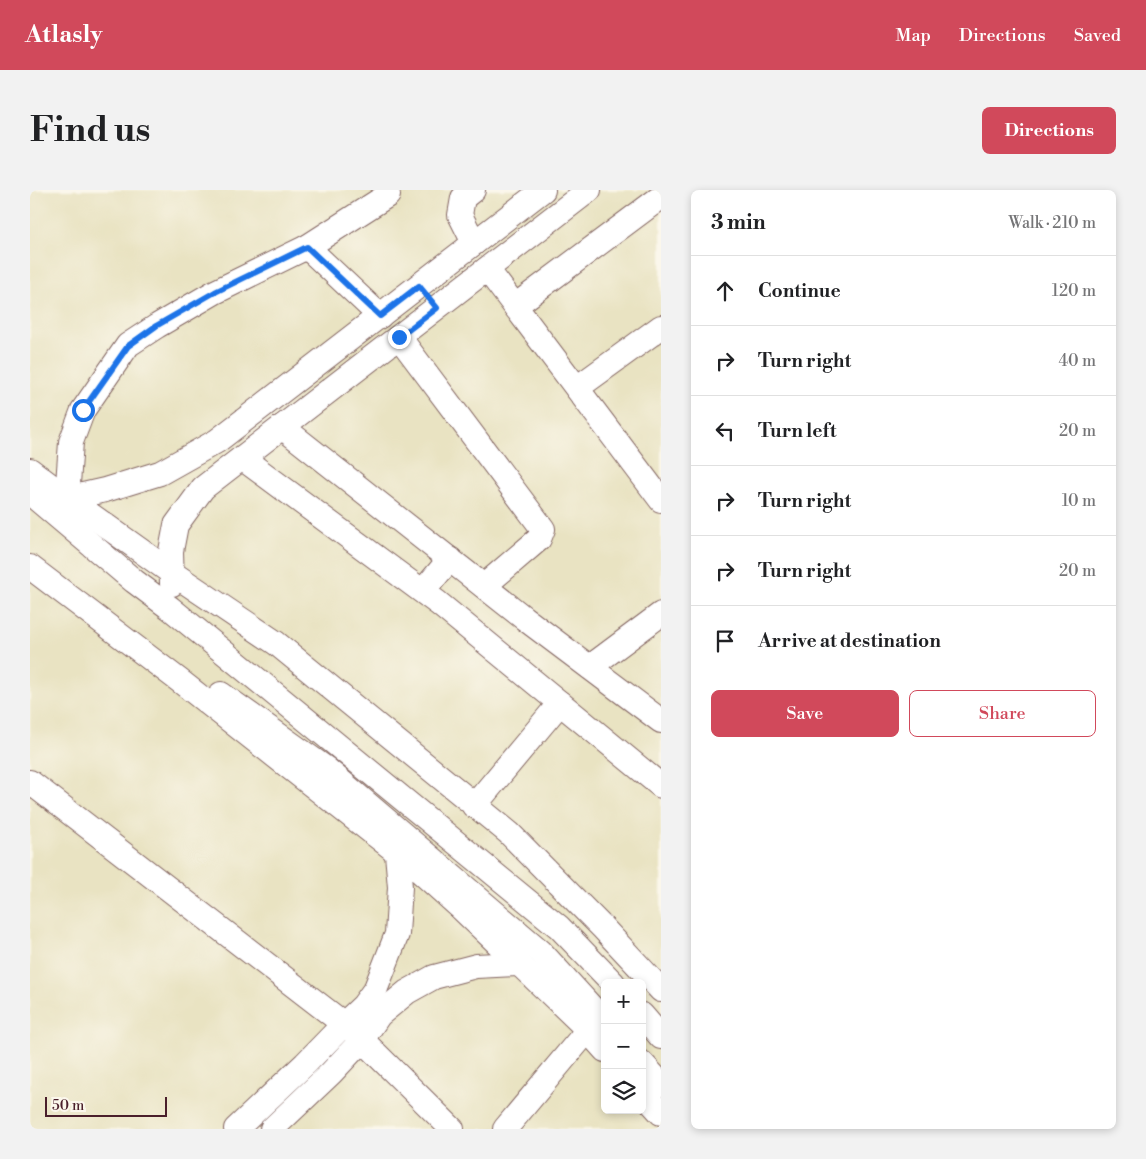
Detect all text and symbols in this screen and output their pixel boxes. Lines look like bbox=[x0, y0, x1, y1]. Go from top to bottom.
text: Atlasly bbox=[25, 20, 102, 50]
text: Map bbox=[895, 24, 931, 47]
text: Directions bbox=[959, 24, 1046, 47]
text: Saved bbox=[1074, 24, 1121, 47]
button: Directions bbox=[982, 107, 1116, 154]
text: Find us bbox=[30, 109, 150, 152]
text: 3 min bbox=[711, 210, 766, 236]
text: Walk · 210 m bbox=[1008, 213, 1096, 233]
icon: ahead bbox=[711, 277, 739, 305]
text: Continue bbox=[758, 279, 841, 303]
text: 120 m bbox=[1052, 281, 1096, 301]
route end bbox=[388, 326, 411, 349]
icon: right bbox=[711, 347, 739, 375]
text: Turn right bbox=[758, 349, 851, 373]
text: 40 m bbox=[1059, 351, 1096, 371]
route start bbox=[72, 399, 95, 422]
icon: left bbox=[711, 417, 739, 445]
text: Turn left bbox=[758, 419, 837, 443]
text: 20 m bbox=[1059, 421, 1096, 441]
icon: right bbox=[711, 487, 739, 515]
text: Turn right bbox=[758, 489, 851, 513]
text: 10 m bbox=[1062, 491, 1096, 511]
icon: right bbox=[711, 557, 739, 585]
text: Turn right bbox=[758, 559, 851, 583]
text: 20 m bbox=[1059, 561, 1096, 581]
icon: arrive bbox=[711, 627, 739, 655]
text: Arrive at destination bbox=[758, 629, 941, 653]
button: Save bbox=[711, 690, 899, 737]
button: Share bbox=[909, 690, 1096, 737]
map controls bbox=[601, 979, 646, 1114]
button: + bbox=[601, 979, 646, 1024]
button: − bbox=[601, 1024, 646, 1069]
button: layers bbox=[601, 1069, 646, 1114]
scale bar bbox=[45, 1094, 168, 1117]
text: 50 m bbox=[52, 1097, 84, 1115]

